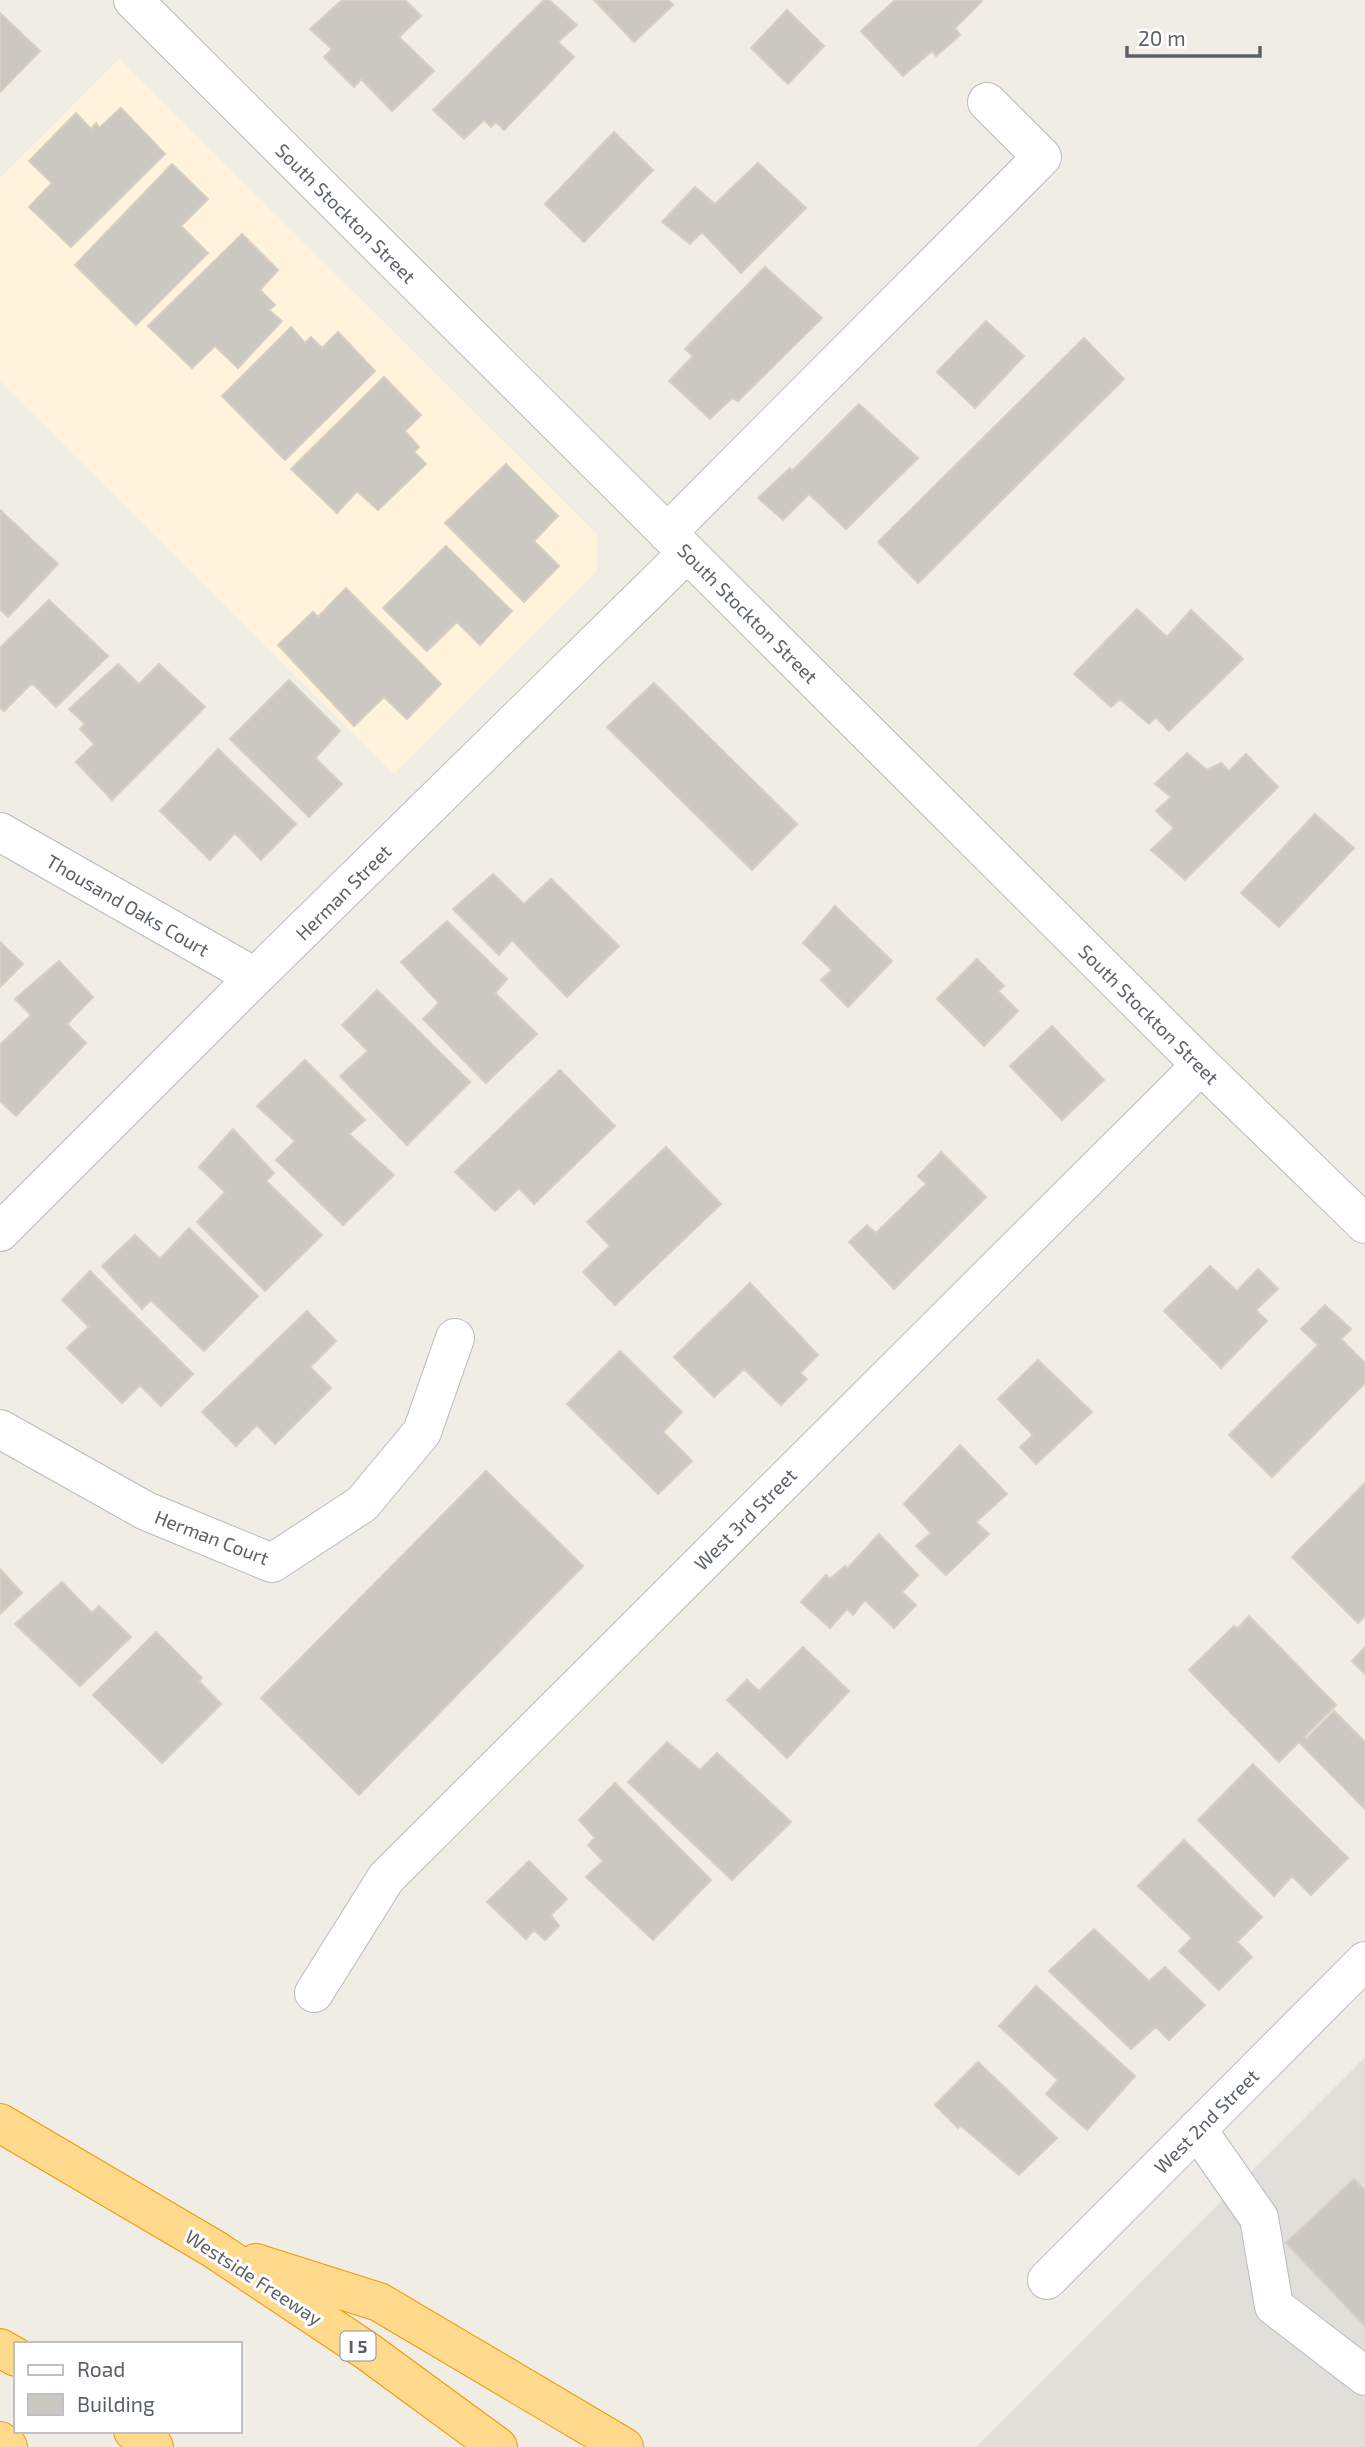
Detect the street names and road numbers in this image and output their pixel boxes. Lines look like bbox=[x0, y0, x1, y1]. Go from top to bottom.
street label: South Stockton Street bbox=[271, 138, 421, 288]
street label: South Stockton Street bbox=[673, 538, 823, 688]
street label: Herman Street bbox=[290, 839, 396, 945]
street label: Thousand Oaks Court bbox=[43, 849, 213, 961]
street label: South Stockton Street bbox=[1074, 939, 1224, 1089]
street label: West 3rd Street bbox=[689, 1463, 801, 1575]
street label: Herman Court bbox=[152, 1505, 272, 1569]
street label: West 2nd Street bbox=[1149, 2064, 1263, 2178]
street label: Westside Freeway bbox=[181, 2224, 327, 2330]
road number: I 5 bbox=[340, 2332, 376, 2360]

